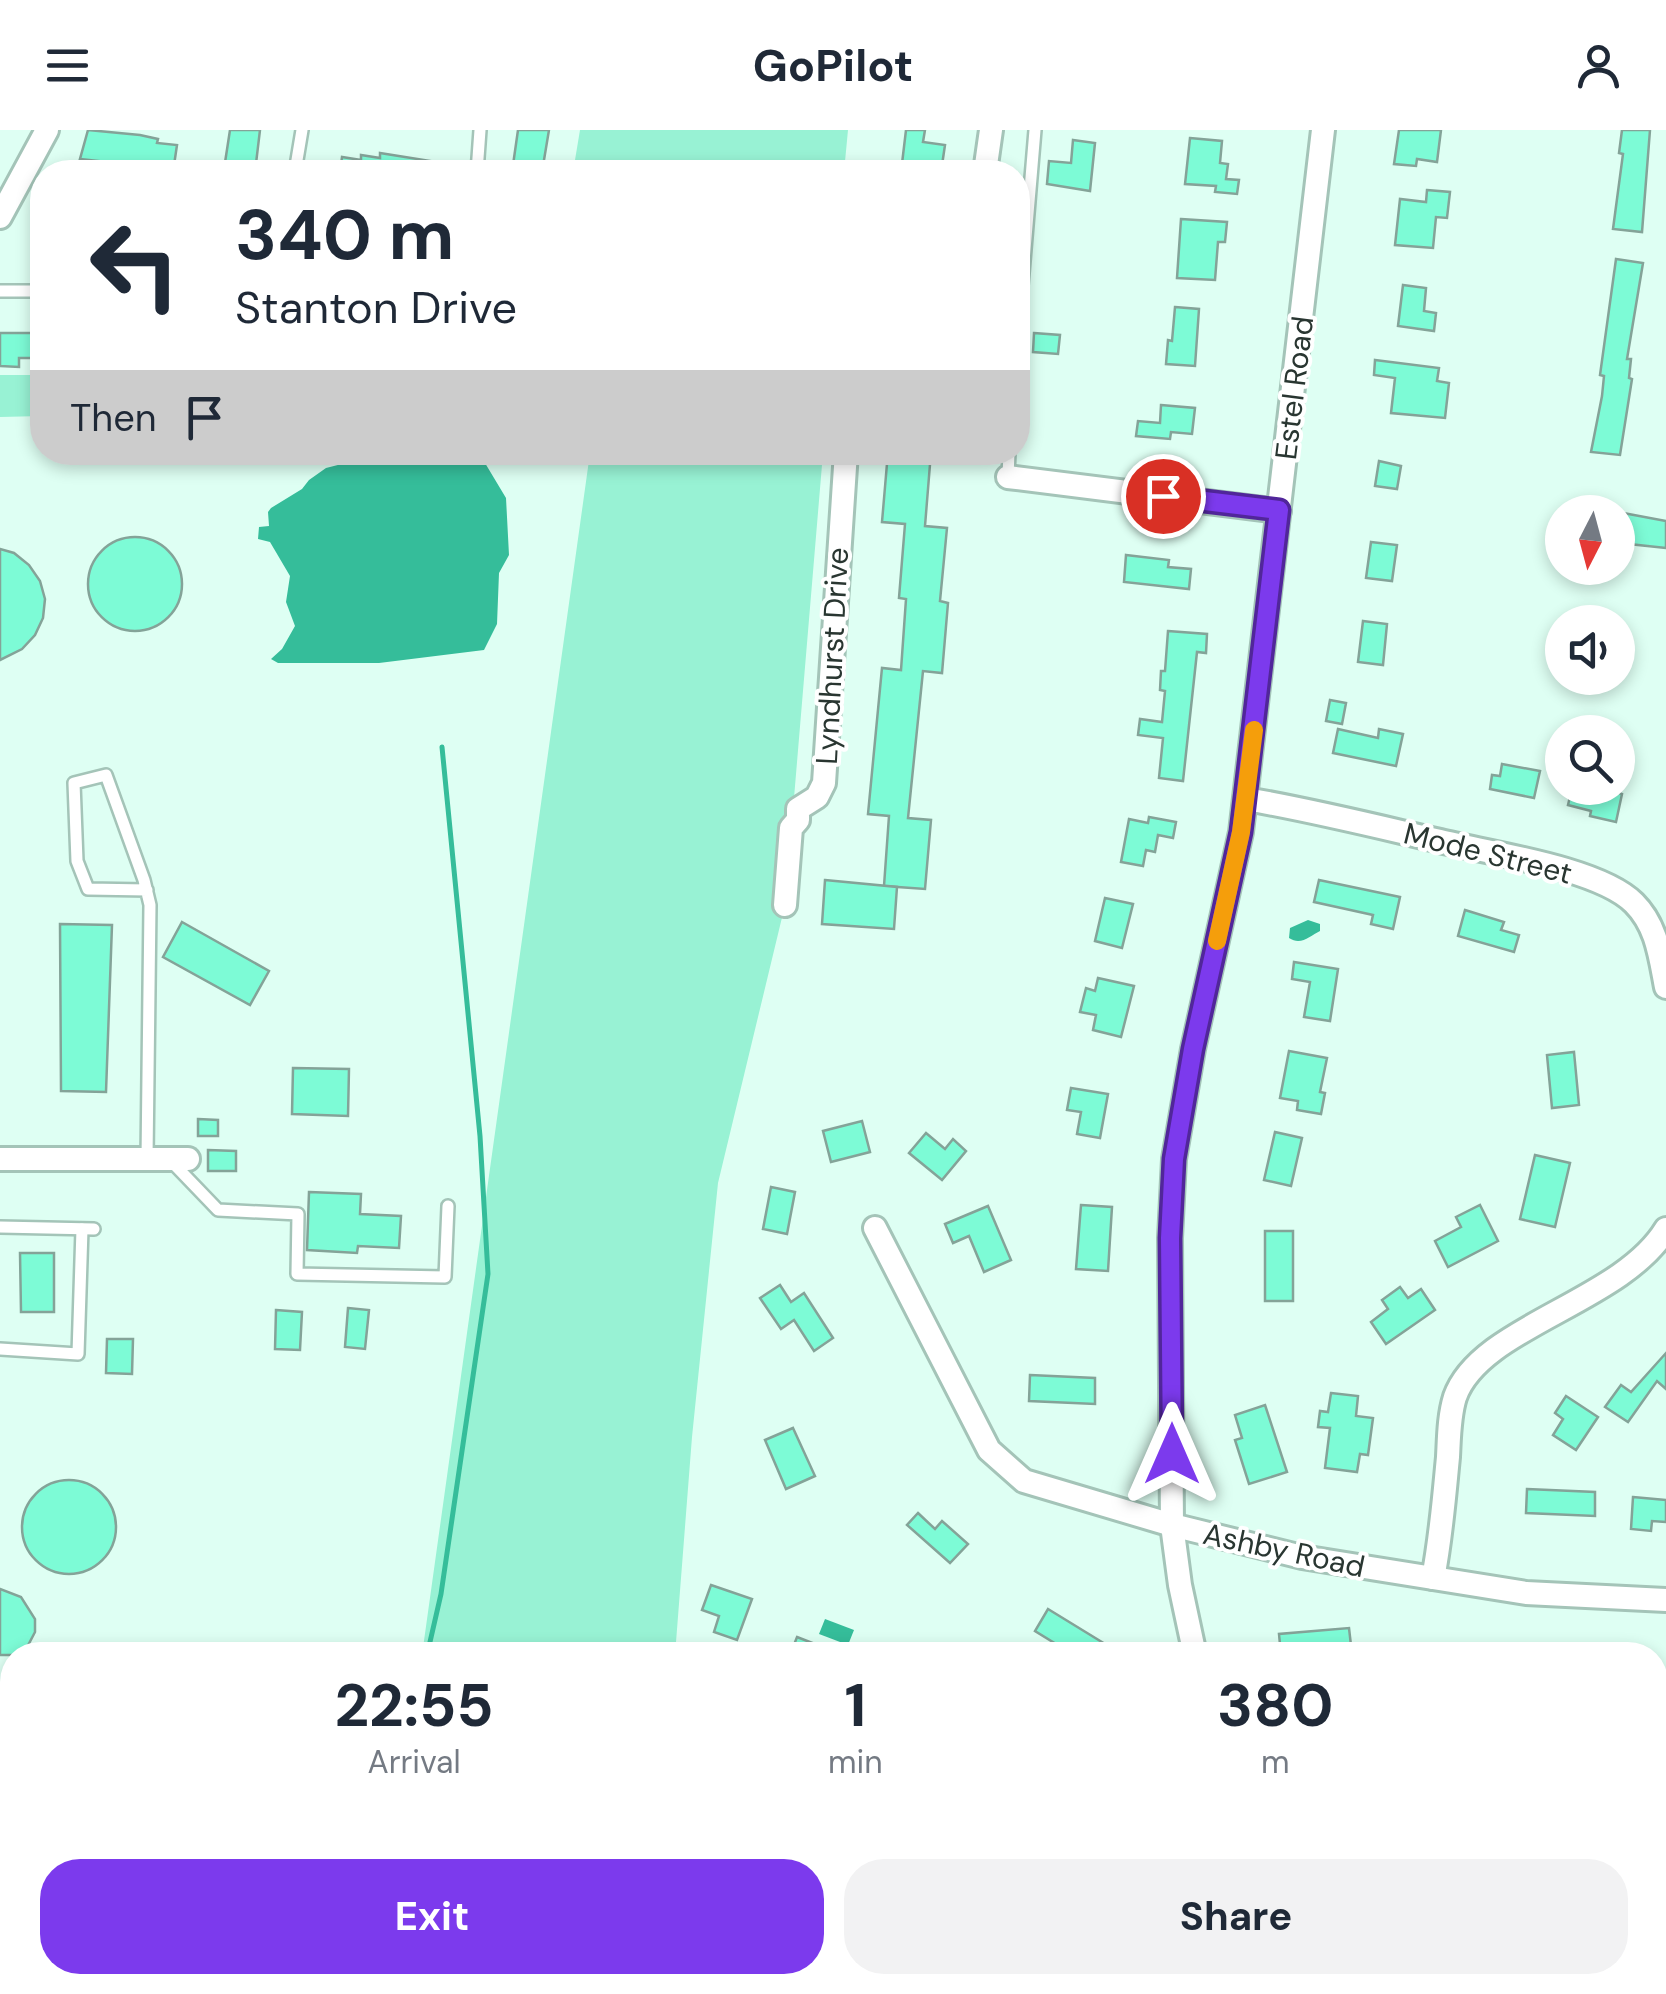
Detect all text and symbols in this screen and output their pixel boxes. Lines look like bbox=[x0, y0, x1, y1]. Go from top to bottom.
text: GoPilot bbox=[753, 36, 913, 95]
icon: menu bbox=[40, 38, 95, 93]
icon: person bbox=[1571, 38, 1626, 93]
text: 340 m bbox=[235, 190, 454, 281]
icon: left bbox=[70, 200, 200, 330]
text: Stanton Drive bbox=[235, 278, 517, 337]
street label: Estel Road bbox=[1266, 314, 1322, 462]
icon: arrive bbox=[177, 390, 232, 445]
text: Then bbox=[70, 393, 157, 443]
pin bbox=[1121, 454, 1206, 539]
icon: arrive bbox=[1136, 469, 1191, 524]
north arrow bbox=[1545, 495, 1635, 585]
map controls bbox=[1545, 495, 1635, 805]
street label: Lyndhurst Drive bbox=[807, 546, 857, 766]
button: sound bbox=[1545, 605, 1635, 695]
button: search bbox=[1545, 715, 1635, 805]
street label: Mode Street bbox=[1400, 813, 1576, 893]
position arrow bbox=[1120, 1402, 1224, 1506]
street label: Ashby Road bbox=[1200, 1514, 1368, 1586]
text: 22:55 bbox=[334, 1666, 494, 1745]
text: 1 bbox=[844, 1666, 866, 1745]
text: 380 bbox=[1217, 1666, 1334, 1745]
text: Arrival bbox=[367, 1741, 461, 1783]
text: min bbox=[828, 1741, 883, 1783]
text: m bbox=[1261, 1741, 1290, 1783]
button: Exit bbox=[40, 1859, 824, 1974]
button: Share bbox=[844, 1859, 1628, 1974]

